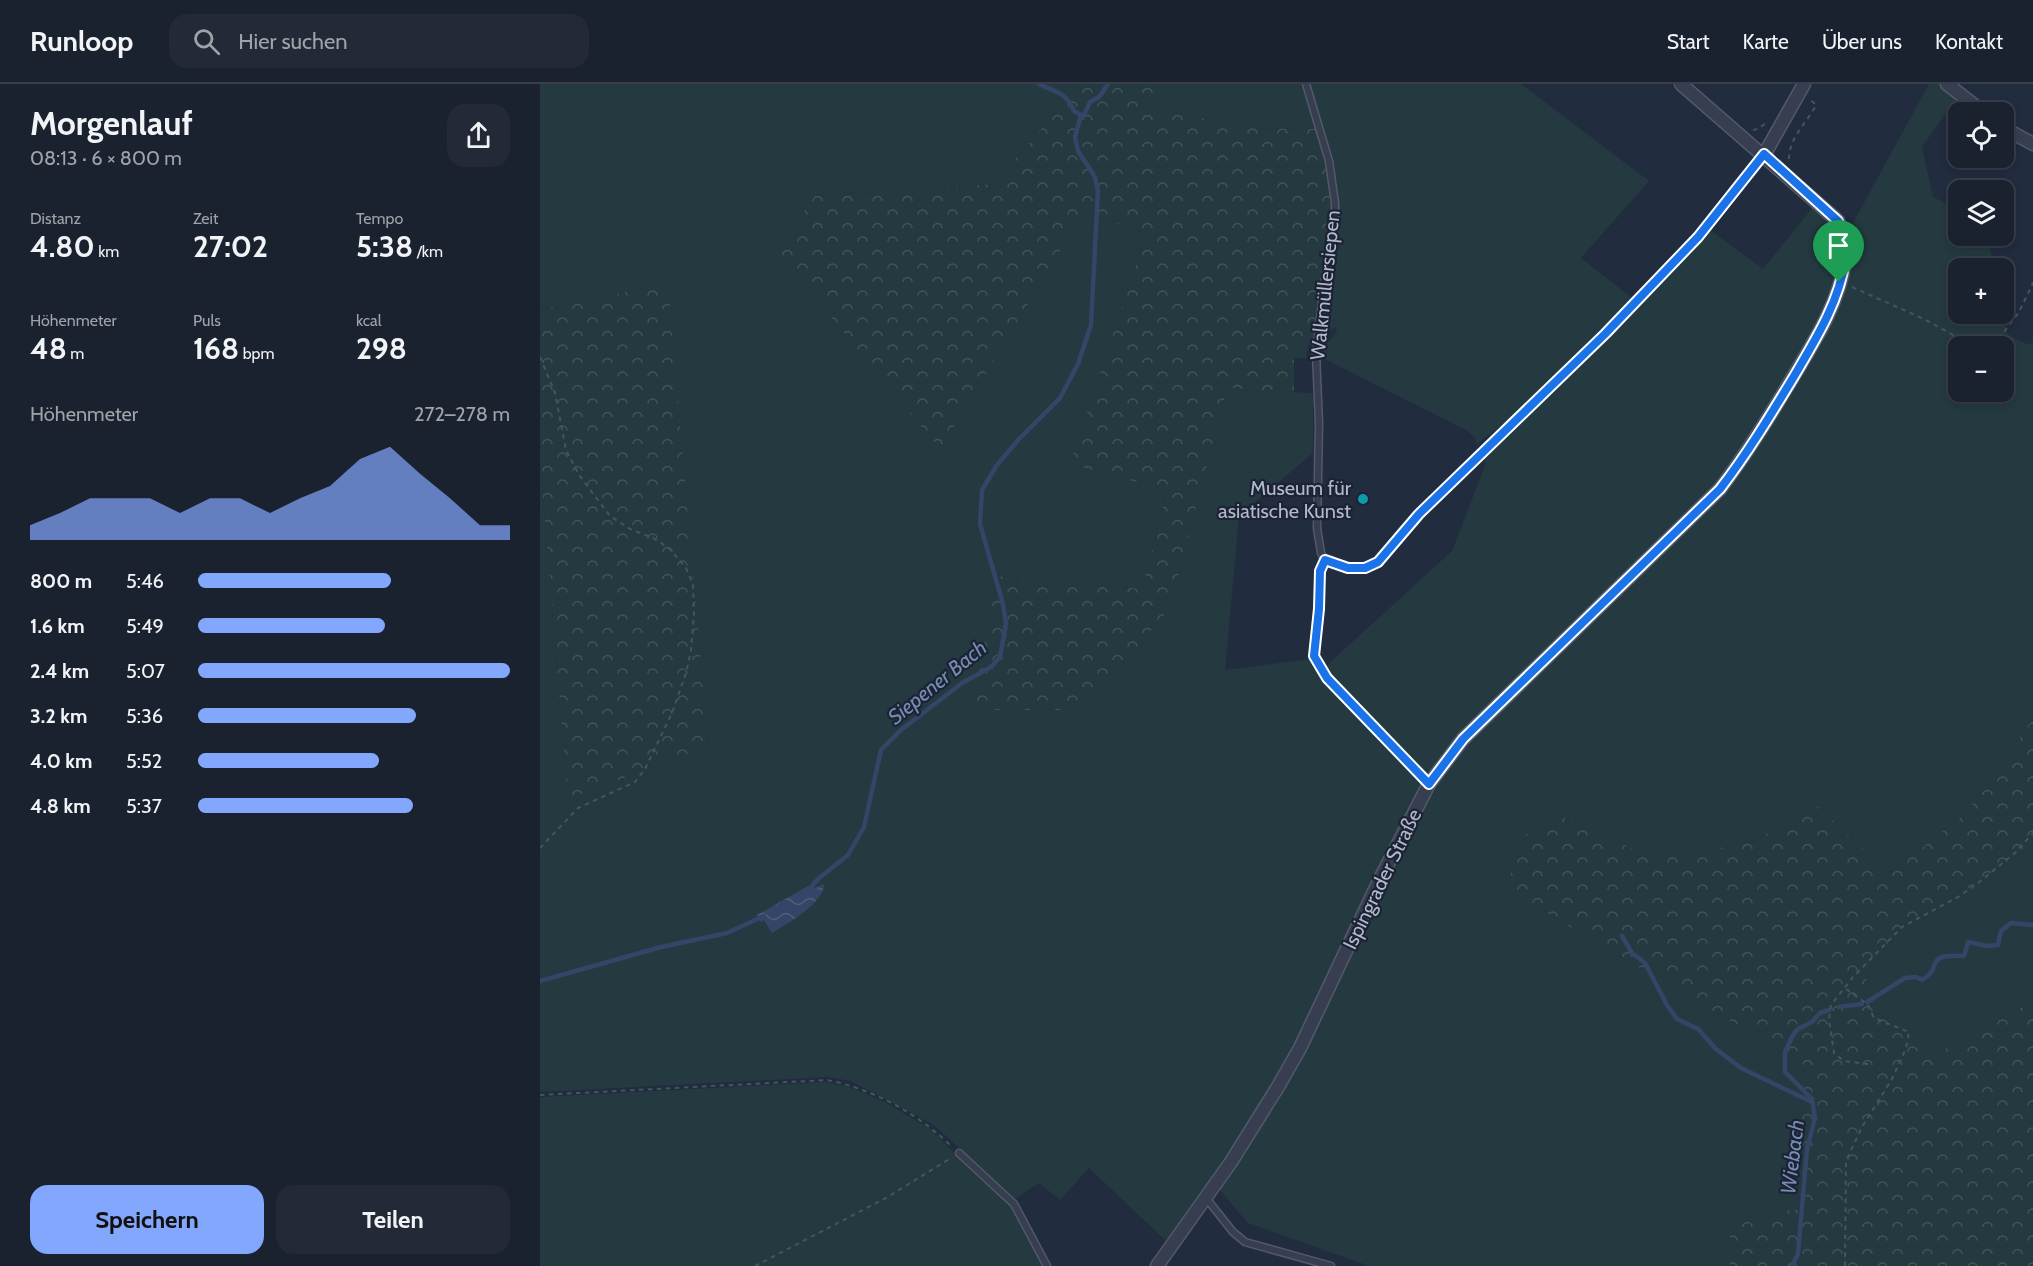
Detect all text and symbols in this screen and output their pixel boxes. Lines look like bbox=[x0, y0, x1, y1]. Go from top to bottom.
search box bbox=[169, 14, 589, 68]
text: Runloop bbox=[30, 24, 133, 58]
icon: search bbox=[190, 25, 223, 58]
text: Hier suchen bbox=[238, 28, 348, 55]
text: Start bbox=[1667, 29, 1710, 54]
text: Karte bbox=[1743, 29, 1789, 54]
text: Über uns bbox=[1822, 29, 1902, 54]
text: Kontakt bbox=[1935, 29, 2003, 54]
map controls bbox=[1948, 102, 2014, 402]
button: locate bbox=[1948, 102, 2014, 168]
text: Morgenlauf bbox=[30, 103, 193, 143]
button: share bbox=[447, 104, 510, 167]
text: 08:13 · 6 × 800 m bbox=[30, 146, 182, 170]
button: layers bbox=[1948, 180, 2014, 246]
text: Distanz bbox=[30, 209, 81, 228]
text: Zeit bbox=[193, 209, 218, 228]
text: Tempo bbox=[356, 209, 403, 228]
street label: Walkmüllersiepen bbox=[1305, 209, 1345, 361]
pin bbox=[1813, 220, 1864, 282]
text: 4.80 bbox=[30, 228, 95, 265]
text: 27:02 bbox=[193, 228, 268, 265]
text: 5:38 bbox=[356, 228, 413, 265]
icon: arrive bbox=[1822, 229, 1855, 262]
text: km bbox=[95, 242, 119, 261]
text: /km bbox=[413, 242, 443, 261]
button: + bbox=[1948, 258, 2014, 324]
text: Höhenmeter bbox=[30, 311, 116, 330]
text: Puls bbox=[193, 311, 221, 330]
text: kcal bbox=[356, 311, 382, 330]
text: 48 bbox=[30, 330, 67, 367]
text: 168 bbox=[193, 330, 239, 367]
text: 298 bbox=[356, 330, 407, 367]
button: − bbox=[1948, 336, 2014, 402]
text: m bbox=[67, 344, 84, 363]
text: bpm bbox=[239, 344, 275, 363]
text: Höhenmeter bbox=[30, 402, 138, 426]
text: 272–278 m bbox=[414, 402, 510, 426]
place label: Museum für asiatische Kunst bbox=[1218, 476, 1352, 523]
marker: Museum für asiatische Kunst bbox=[1356, 492, 1370, 506]
text: 800 m bbox=[30, 569, 92, 593]
text: 5:46 bbox=[126, 569, 164, 593]
text: 1.6 km bbox=[30, 614, 85, 638]
text: 5:49 bbox=[126, 614, 164, 638]
water label: Siepener Bach bbox=[883, 635, 991, 729]
text: 2.4 km bbox=[30, 659, 89, 683]
text: 5:07 bbox=[126, 659, 165, 683]
text: 3.2 km bbox=[30, 704, 87, 728]
text: 5:36 bbox=[126, 704, 163, 728]
text: 4.0 km bbox=[30, 749, 92, 773]
text: 5:52 bbox=[126, 749, 162, 773]
text: 4.8 km bbox=[30, 794, 91, 818]
text: 5:37 bbox=[126, 794, 162, 818]
street label: Ispingrader Straße bbox=[1338, 805, 1426, 953]
water label: Wiebach bbox=[1775, 1118, 1809, 1196]
button: Speichern bbox=[30, 1185, 264, 1254]
button: Teilen bbox=[276, 1185, 510, 1254]

